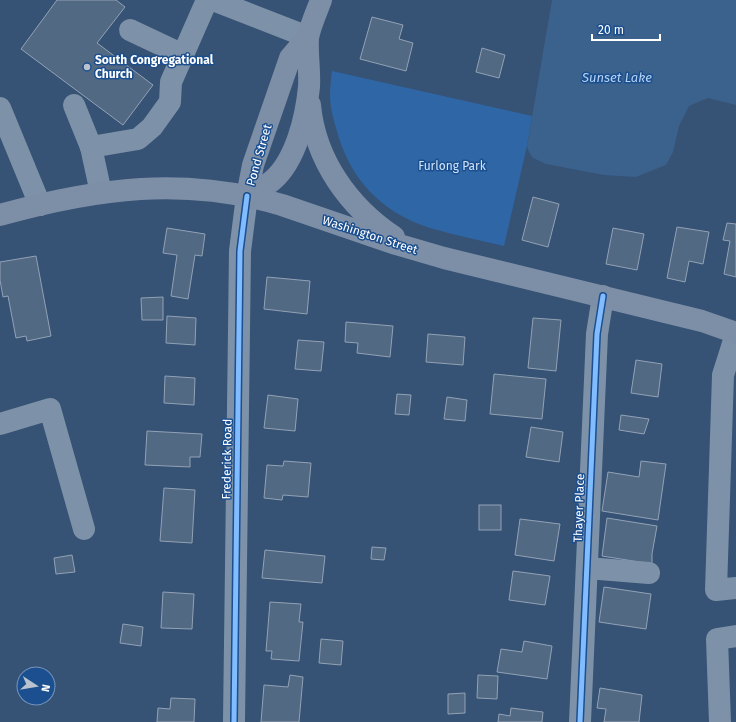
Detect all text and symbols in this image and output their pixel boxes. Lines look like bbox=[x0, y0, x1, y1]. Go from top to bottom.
scale bar bbox=[592, 16, 660, 42]
text: 20 m bbox=[598, 23, 624, 37]
place label: South Congregational Church bbox=[95, 53, 214, 81]
marker: South Congregational Church bbox=[82, 62, 92, 72]
water label: Sunset Lake bbox=[581, 70, 652, 85]
street label: Pond Street bbox=[244, 122, 275, 187]
park label: Furlong Park bbox=[418, 159, 487, 173]
street label: Washington Street bbox=[321, 213, 420, 257]
street label: Frederick Road bbox=[219, 419, 235, 499]
street label: Thayer Place bbox=[571, 473, 587, 543]
north arrow bbox=[16, 666, 56, 706]
text: N bbox=[38, 683, 52, 693]

